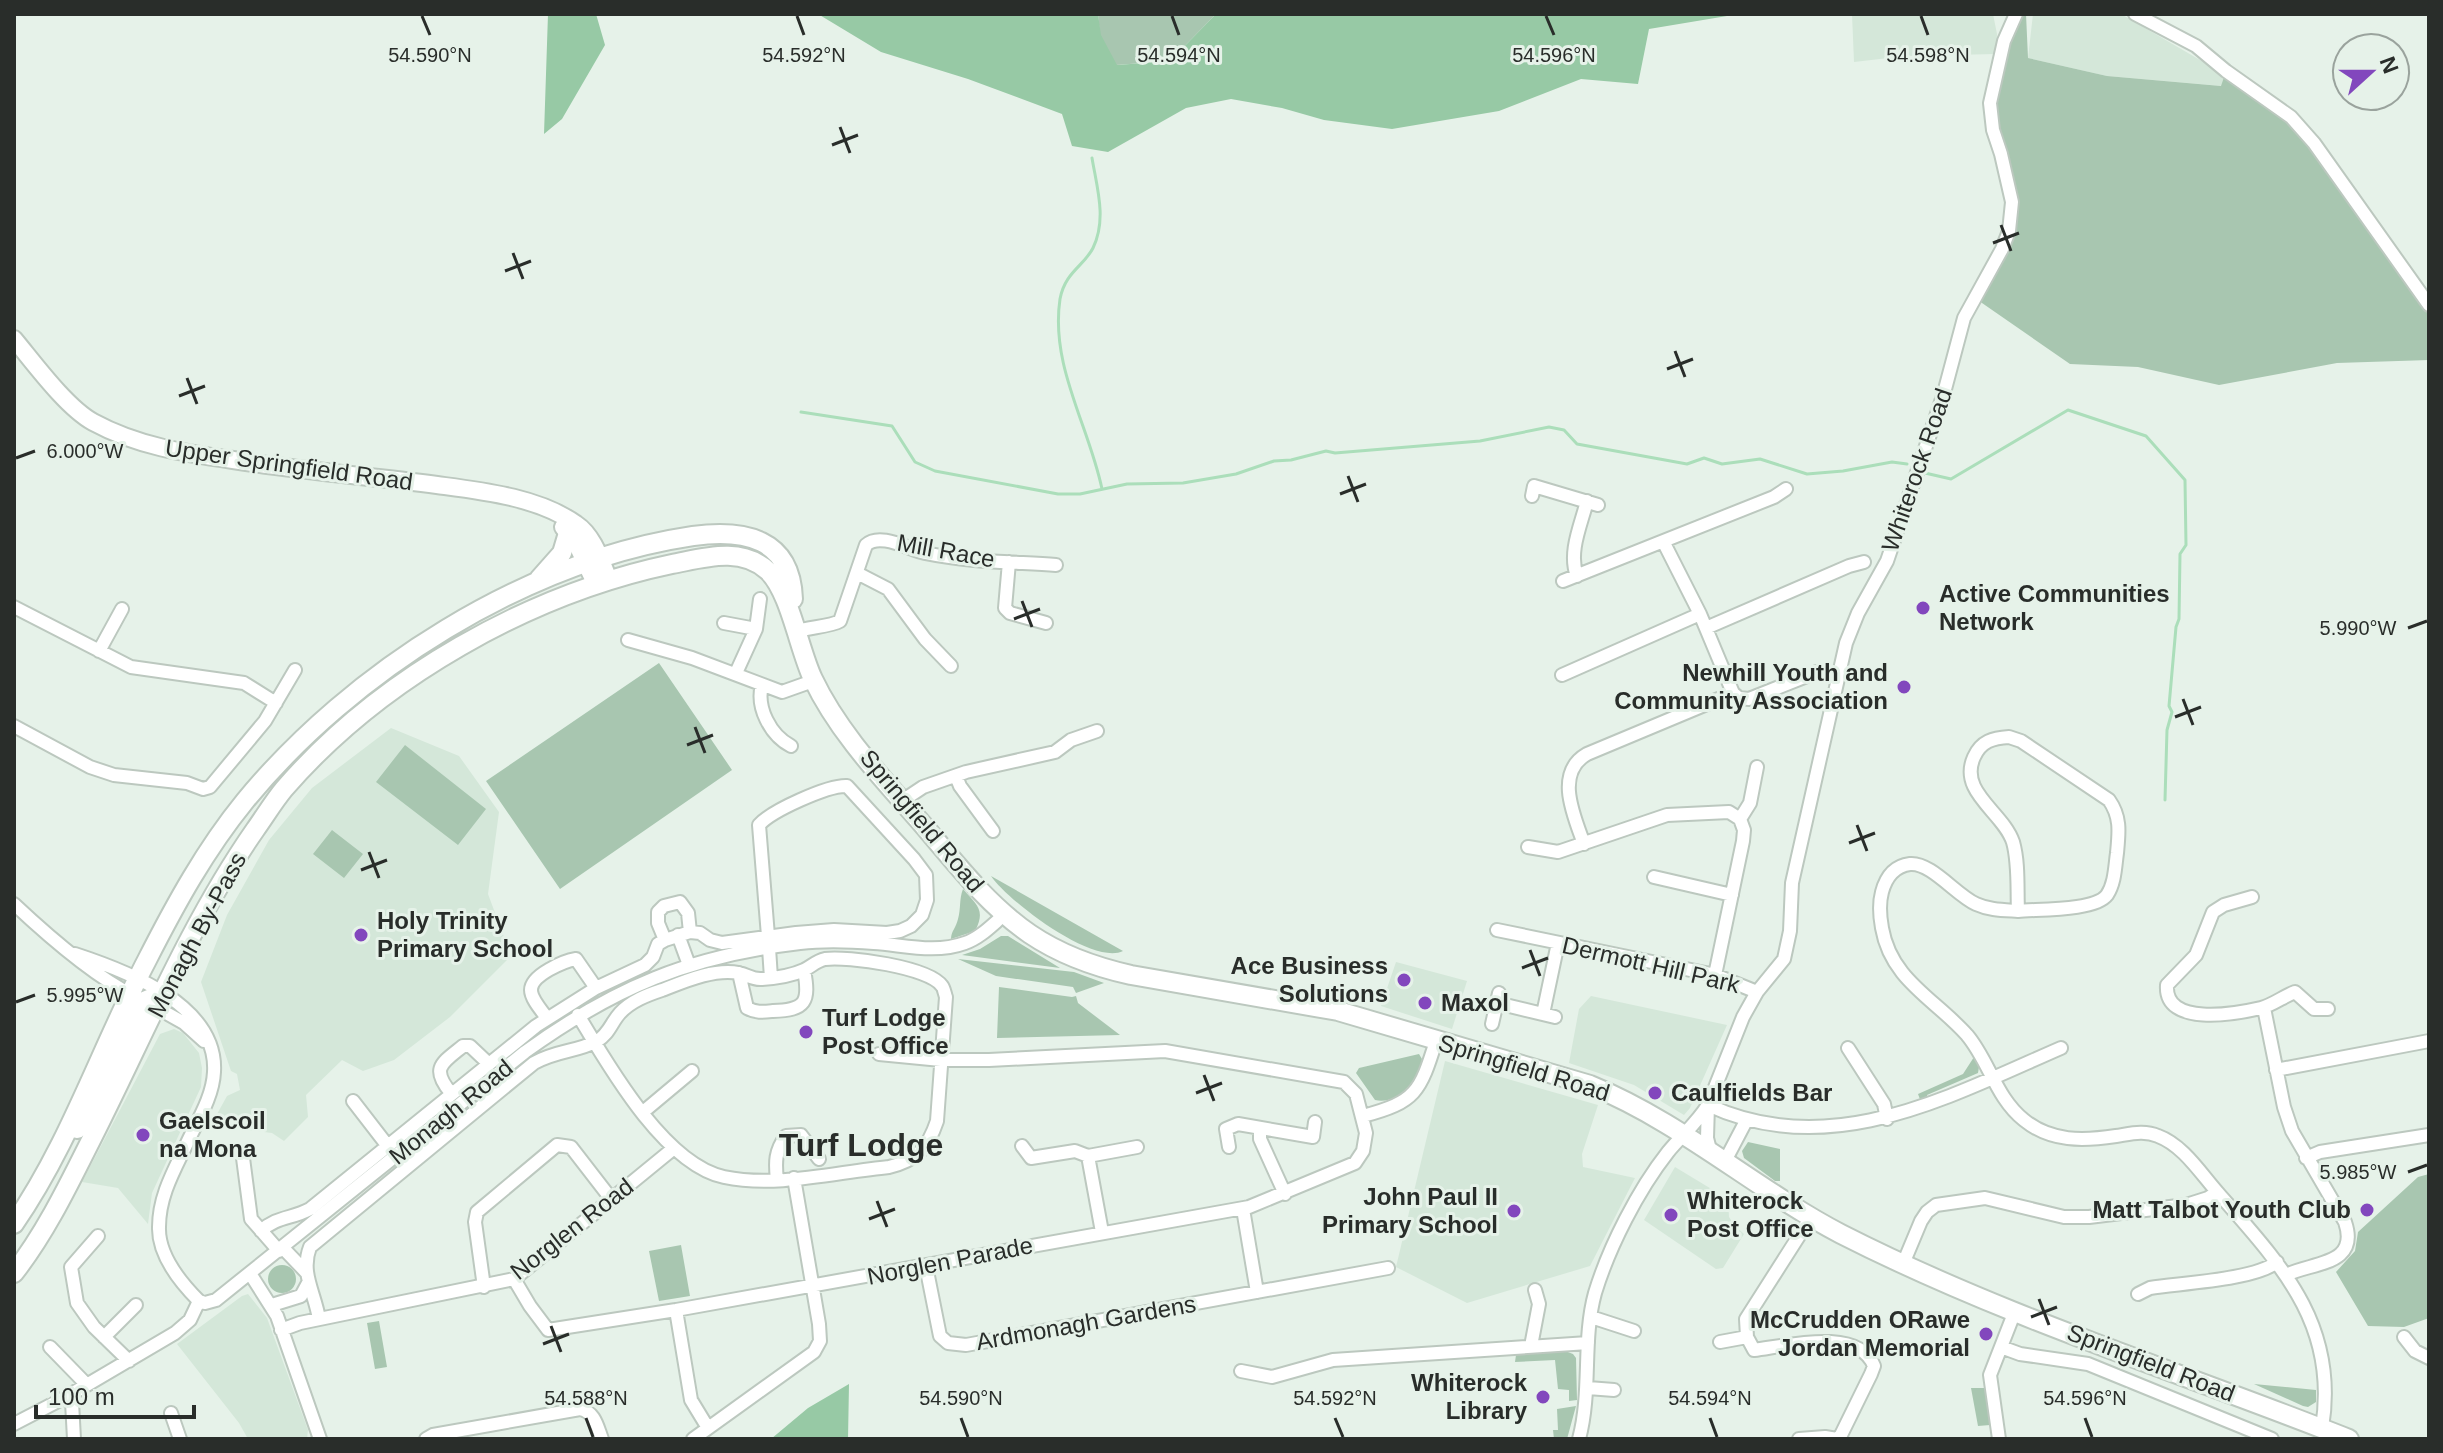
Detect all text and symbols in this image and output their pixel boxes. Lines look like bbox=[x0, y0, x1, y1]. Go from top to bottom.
north arrow bbox=[2331, 32, 2411, 112]
text: 54.590°N bbox=[388, 44, 472, 66]
text: 54.592°N bbox=[762, 44, 846, 66]
text: 54.594°N bbox=[1137, 44, 1221, 66]
text: 54.596°N bbox=[1512, 44, 1596, 66]
text: 54.598°N bbox=[1886, 44, 1970, 66]
text: N bbox=[2375, 53, 2404, 77]
street label: Whiterock Road bbox=[1876, 385, 1957, 555]
street label: Upper Springfield Road bbox=[164, 434, 414, 495]
text: 6.000°W bbox=[47, 440, 124, 462]
street label: Mill Race bbox=[895, 529, 997, 572]
place label: Active Communities Network bbox=[1939, 580, 2170, 635]
marker: Active Communities Network bbox=[1914, 599, 1932, 617]
text: 5.990°W bbox=[2320, 617, 2397, 639]
place label: Newhill Youth and Community Association bbox=[1614, 659, 1888, 714]
marker: Newhill Youth and Community Association bbox=[1895, 678, 1913, 696]
street label: Springfield Road bbox=[855, 744, 990, 897]
street label: Monagh By-Pass bbox=[142, 848, 251, 1022]
place label: Holy Trinity Primary School bbox=[377, 907, 553, 962]
marker: Holy Trinity Primary School bbox=[352, 926, 370, 944]
street label: Dermott Hill Park bbox=[1560, 931, 1743, 998]
place label: Ace Business Solutions bbox=[1231, 952, 1388, 1007]
marker: Ace Business Solutions bbox=[1395, 971, 1413, 989]
text: 5.995°W bbox=[47, 984, 124, 1006]
place label: Maxol bbox=[1441, 989, 1509, 1016]
marker: Maxol bbox=[1416, 994, 1434, 1012]
place label: Turf Lodge Post Office bbox=[822, 1004, 949, 1059]
marker: Turf Lodge Post Office bbox=[797, 1023, 815, 1041]
street label: Springfield Road bbox=[1435, 1029, 1613, 1106]
street label: Monagh Road bbox=[384, 1054, 518, 1170]
place label: Caulfields Bar bbox=[1671, 1079, 1832, 1106]
marker: Caulfields Bar bbox=[1646, 1084, 1664, 1102]
place label: Gaelscoil na Mona bbox=[159, 1107, 266, 1162]
marker: Gaelscoil na Mona bbox=[134, 1126, 152, 1144]
district label: Turf Lodge bbox=[779, 1127, 943, 1163]
text: 5.985°W bbox=[2320, 1161, 2397, 1183]
street label: Norglen Road bbox=[505, 1172, 638, 1285]
place label: John Paul II Primary School bbox=[1322, 1183, 1498, 1238]
place label: Whiterock Post Office bbox=[1687, 1187, 1814, 1242]
place label: Matt Talbot Youth Club bbox=[2092, 1196, 2351, 1223]
marker: Matt Talbot Youth Club bbox=[2358, 1201, 2376, 1219]
marker: John Paul II Primary School bbox=[1505, 1202, 1523, 1220]
marker: Whiterock Post Office bbox=[1662, 1206, 1680, 1224]
street label: Norglen Parade bbox=[865, 1231, 1035, 1290]
street label: Ardmonagh Gardens bbox=[974, 1290, 1198, 1355]
place label: McCrudden ORawe Jordan Memorial bbox=[1750, 1306, 1970, 1361]
street label: Springfield Road bbox=[2064, 1318, 2239, 1407]
marker: McCrudden ORawe Jordan Memorial bbox=[1977, 1325, 1995, 1343]
scale bar bbox=[36, 1369, 194, 1419]
place label: Whiterock Library bbox=[1411, 1369, 1528, 1424]
text: 100 m bbox=[48, 1383, 115, 1410]
text: 54.588°N bbox=[544, 1387, 628, 1409]
text: 54.590°N bbox=[919, 1387, 1003, 1409]
text: 54.592°N bbox=[1293, 1387, 1377, 1409]
text: 54.594°N bbox=[1668, 1387, 1752, 1409]
text: 54.596°N bbox=[2043, 1387, 2127, 1409]
marker: Whiterock Library bbox=[1534, 1388, 1552, 1406]

